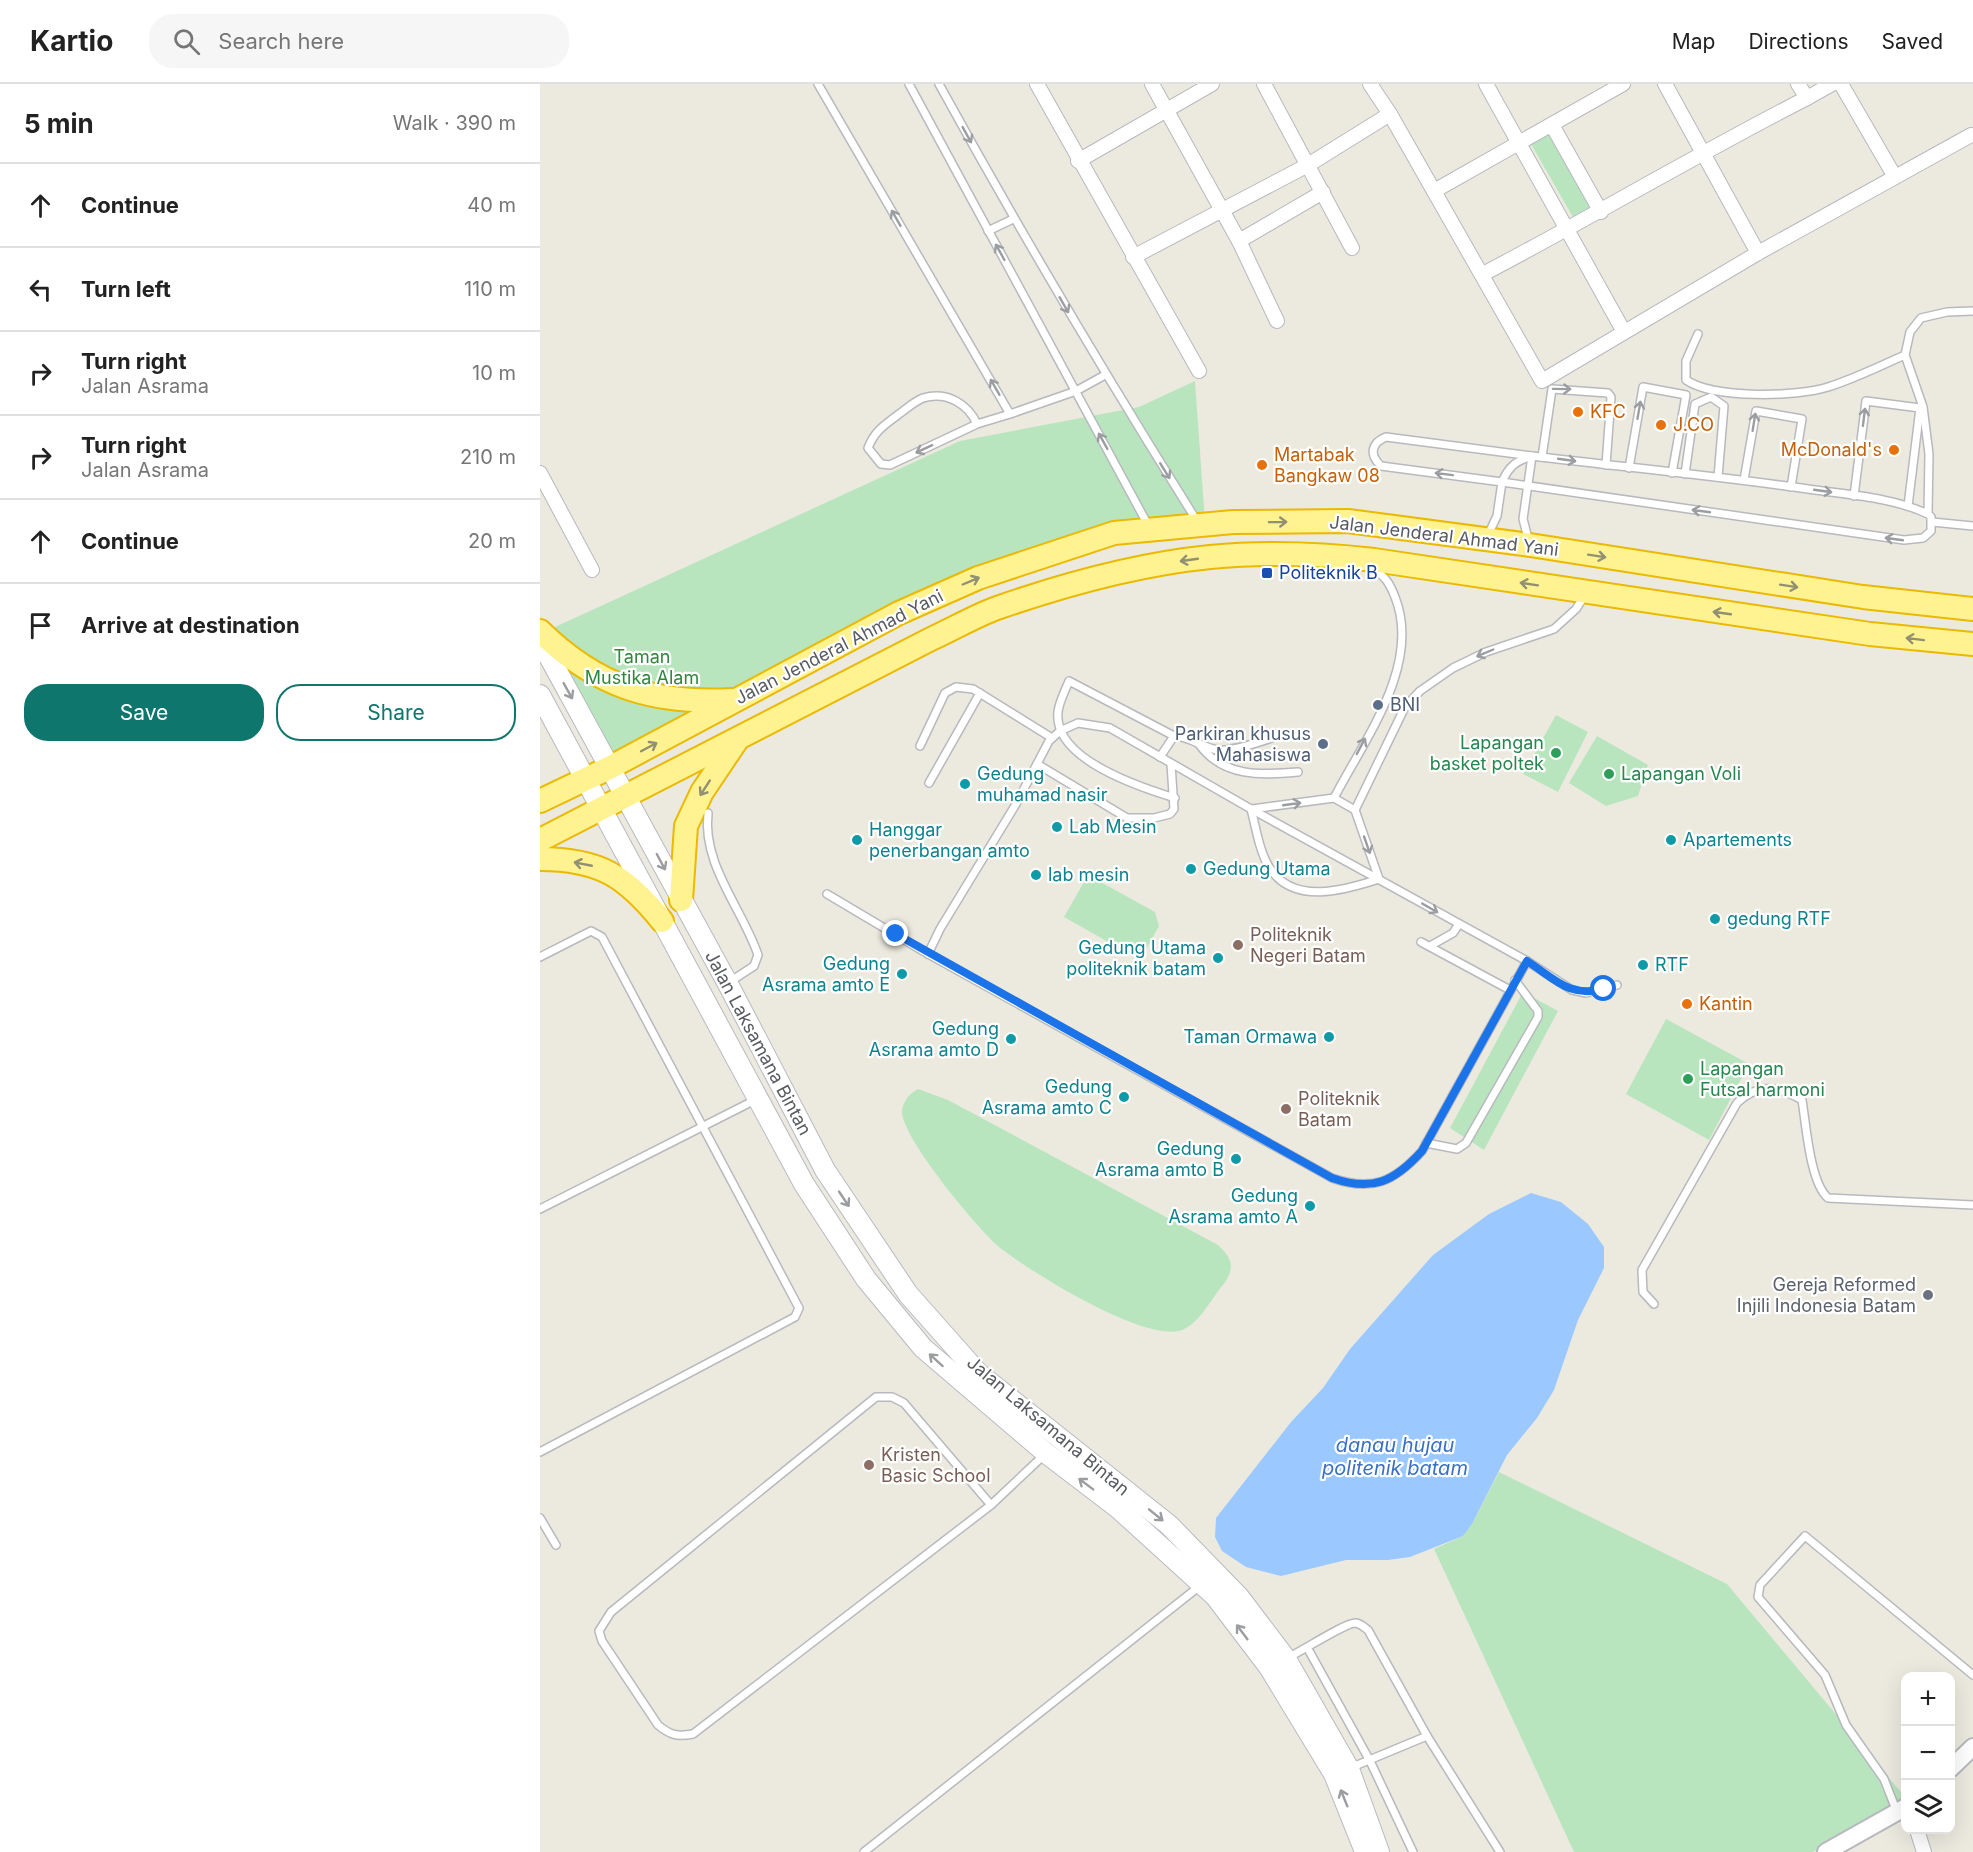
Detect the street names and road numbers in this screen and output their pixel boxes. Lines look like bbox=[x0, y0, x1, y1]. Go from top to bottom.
street label: Jalan Jenderal Ahmad Yani bbox=[1328, 511, 1560, 560]
street label: Jalan Jenderal Ahmad Yani bbox=[731, 585, 946, 708]
street label: Jalan Laksamana Bintan bbox=[701, 947, 816, 1138]
street label: Jalan Laksamana Bintan bbox=[963, 1352, 1134, 1500]

